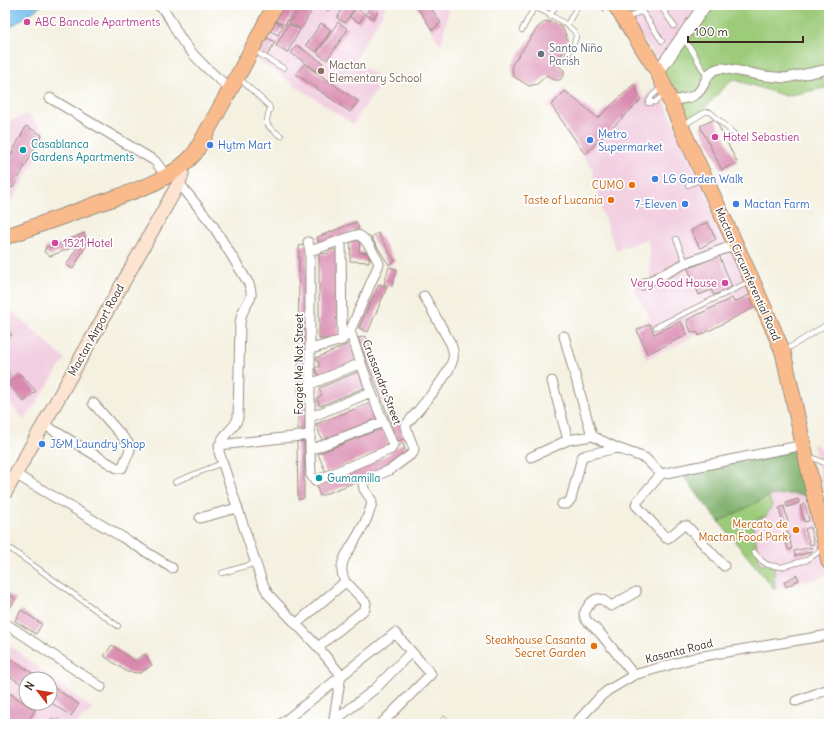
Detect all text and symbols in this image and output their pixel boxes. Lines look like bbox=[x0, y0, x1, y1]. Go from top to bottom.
place label: ABC Bancale Apartments bbox=[35, 15, 160, 29]
marker: ABC Bancale Apartments bbox=[22, 17, 32, 27]
scale bar bbox=[688, 18, 803, 44]
text: 100 m bbox=[694, 24, 728, 39]
place label: Santo Niño Parish bbox=[549, 41, 603, 68]
marker: Santo Niño Parish bbox=[536, 49, 546, 59]
place label: Mactan Elementary School bbox=[329, 58, 422, 85]
marker: Mactan Elementary School bbox=[316, 66, 326, 76]
place label: Metro Supermarket bbox=[598, 127, 663, 154]
place label: Hotel Sebastien bbox=[723, 130, 799, 144]
marker: Hotel Sebastien bbox=[710, 132, 720, 142]
marker: Metro Supermarket bbox=[585, 135, 595, 145]
place label: Casablanca Gardens Apartments bbox=[31, 137, 134, 164]
place label: Hytm Mart bbox=[218, 138, 272, 152]
marker: Hytm Mart bbox=[205, 140, 215, 150]
marker: Casablanca Gardens Apartments bbox=[18, 145, 28, 155]
place label: LG Garden Walk bbox=[663, 172, 743, 186]
marker: LG Garden Walk bbox=[650, 174, 660, 184]
place label: CUMO bbox=[592, 178, 624, 192]
marker: CUMO bbox=[627, 180, 637, 190]
place label: Taste of Lucania bbox=[523, 193, 603, 207]
marker: Taste of Lucania bbox=[606, 195, 616, 205]
place label: 7-Eleven bbox=[635, 197, 677, 211]
place label: Mactan Farm bbox=[744, 197, 810, 211]
marker: 7-Eleven bbox=[680, 199, 690, 209]
marker: Mactan Farm bbox=[731, 199, 741, 209]
street label: Mactan Circumferential Road bbox=[712, 205, 784, 343]
place label: 1521 Hotel bbox=[63, 236, 113, 250]
marker: 1521 Hotel bbox=[50, 238, 60, 248]
place label: Very Good House bbox=[630, 276, 717, 290]
marker: Very Good House bbox=[720, 278, 730, 288]
street label: Mactan Airport Road bbox=[65, 281, 127, 378]
street label: Forget Me Not Street bbox=[292, 313, 306, 415]
street label: Crussandra Street bbox=[359, 338, 405, 427]
place label: J&M Laundry Shop bbox=[50, 437, 145, 451]
marker: J&M Laundry Shop bbox=[37, 439, 47, 449]
place label: Gumamilla bbox=[327, 471, 381, 485]
marker: Gumamilla bbox=[314, 473, 324, 483]
place label: Mercato de Mactan Food Park bbox=[698, 517, 788, 544]
marker: Mercato de Mactan Food Park bbox=[791, 525, 801, 535]
place label: Steakhouse Casanta Secret Garden bbox=[485, 633, 586, 660]
street label: Kasanta Road bbox=[644, 636, 715, 666]
marker: Steakhouse Casanta Secret Garden bbox=[589, 641, 599, 651]
north arrow bbox=[18, 671, 58, 711]
text: N bbox=[21, 679, 37, 693]

